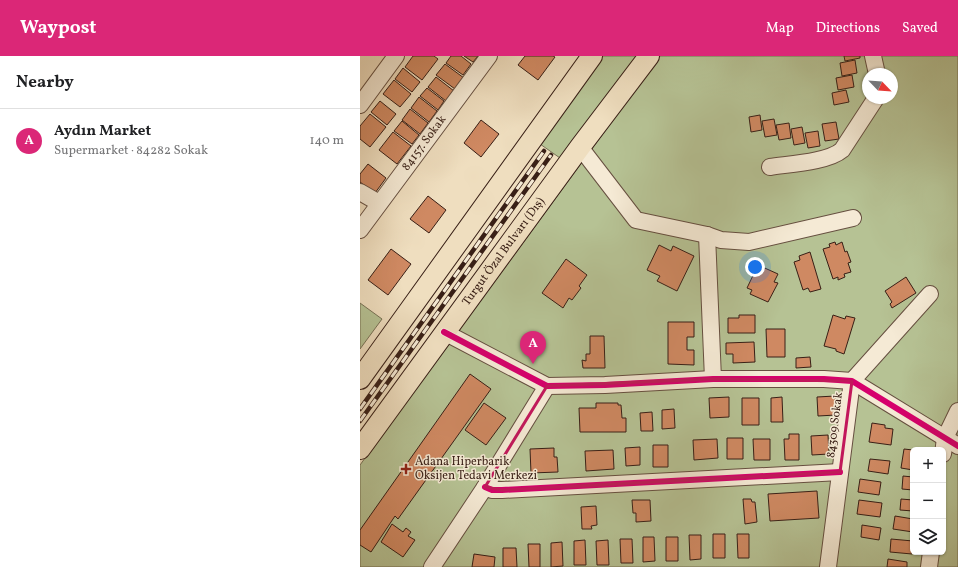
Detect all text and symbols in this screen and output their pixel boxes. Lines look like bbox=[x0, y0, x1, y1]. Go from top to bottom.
text: Waypost bbox=[20, 15, 96, 41]
text: Map bbox=[766, 19, 794, 38]
text: Directions bbox=[816, 19, 880, 38]
text: Saved bbox=[902, 19, 938, 38]
north arrow bbox=[862, 68, 898, 104]
text: Nearby bbox=[16, 71, 74, 94]
street label: 84157. Sokak bbox=[398, 112, 450, 174]
text: Aydın Market bbox=[54, 121, 151, 142]
text: A bbox=[24, 132, 34, 150]
text: 140 m bbox=[310, 132, 344, 150]
text: Supermarket · 84282 Sokak bbox=[54, 142, 208, 160]
street label: Turgut Özal Bulvarı (Dış) bbox=[459, 194, 549, 309]
your location bbox=[745, 257, 765, 277]
pin: A bbox=[520, 331, 546, 364]
street label: 84309 Sokak bbox=[823, 391, 847, 459]
map controls bbox=[910, 447, 946, 555]
button: + bbox=[910, 447, 946, 483]
place label: Adana Hiperbarik Oksijen Tedavi Merkezi bbox=[415, 454, 538, 484]
marker: Adana Hiperbarik Oksijen Tedavi Merkezi bbox=[400, 463, 412, 475]
button: − bbox=[910, 483, 946, 519]
button: layers bbox=[910, 519, 946, 555]

